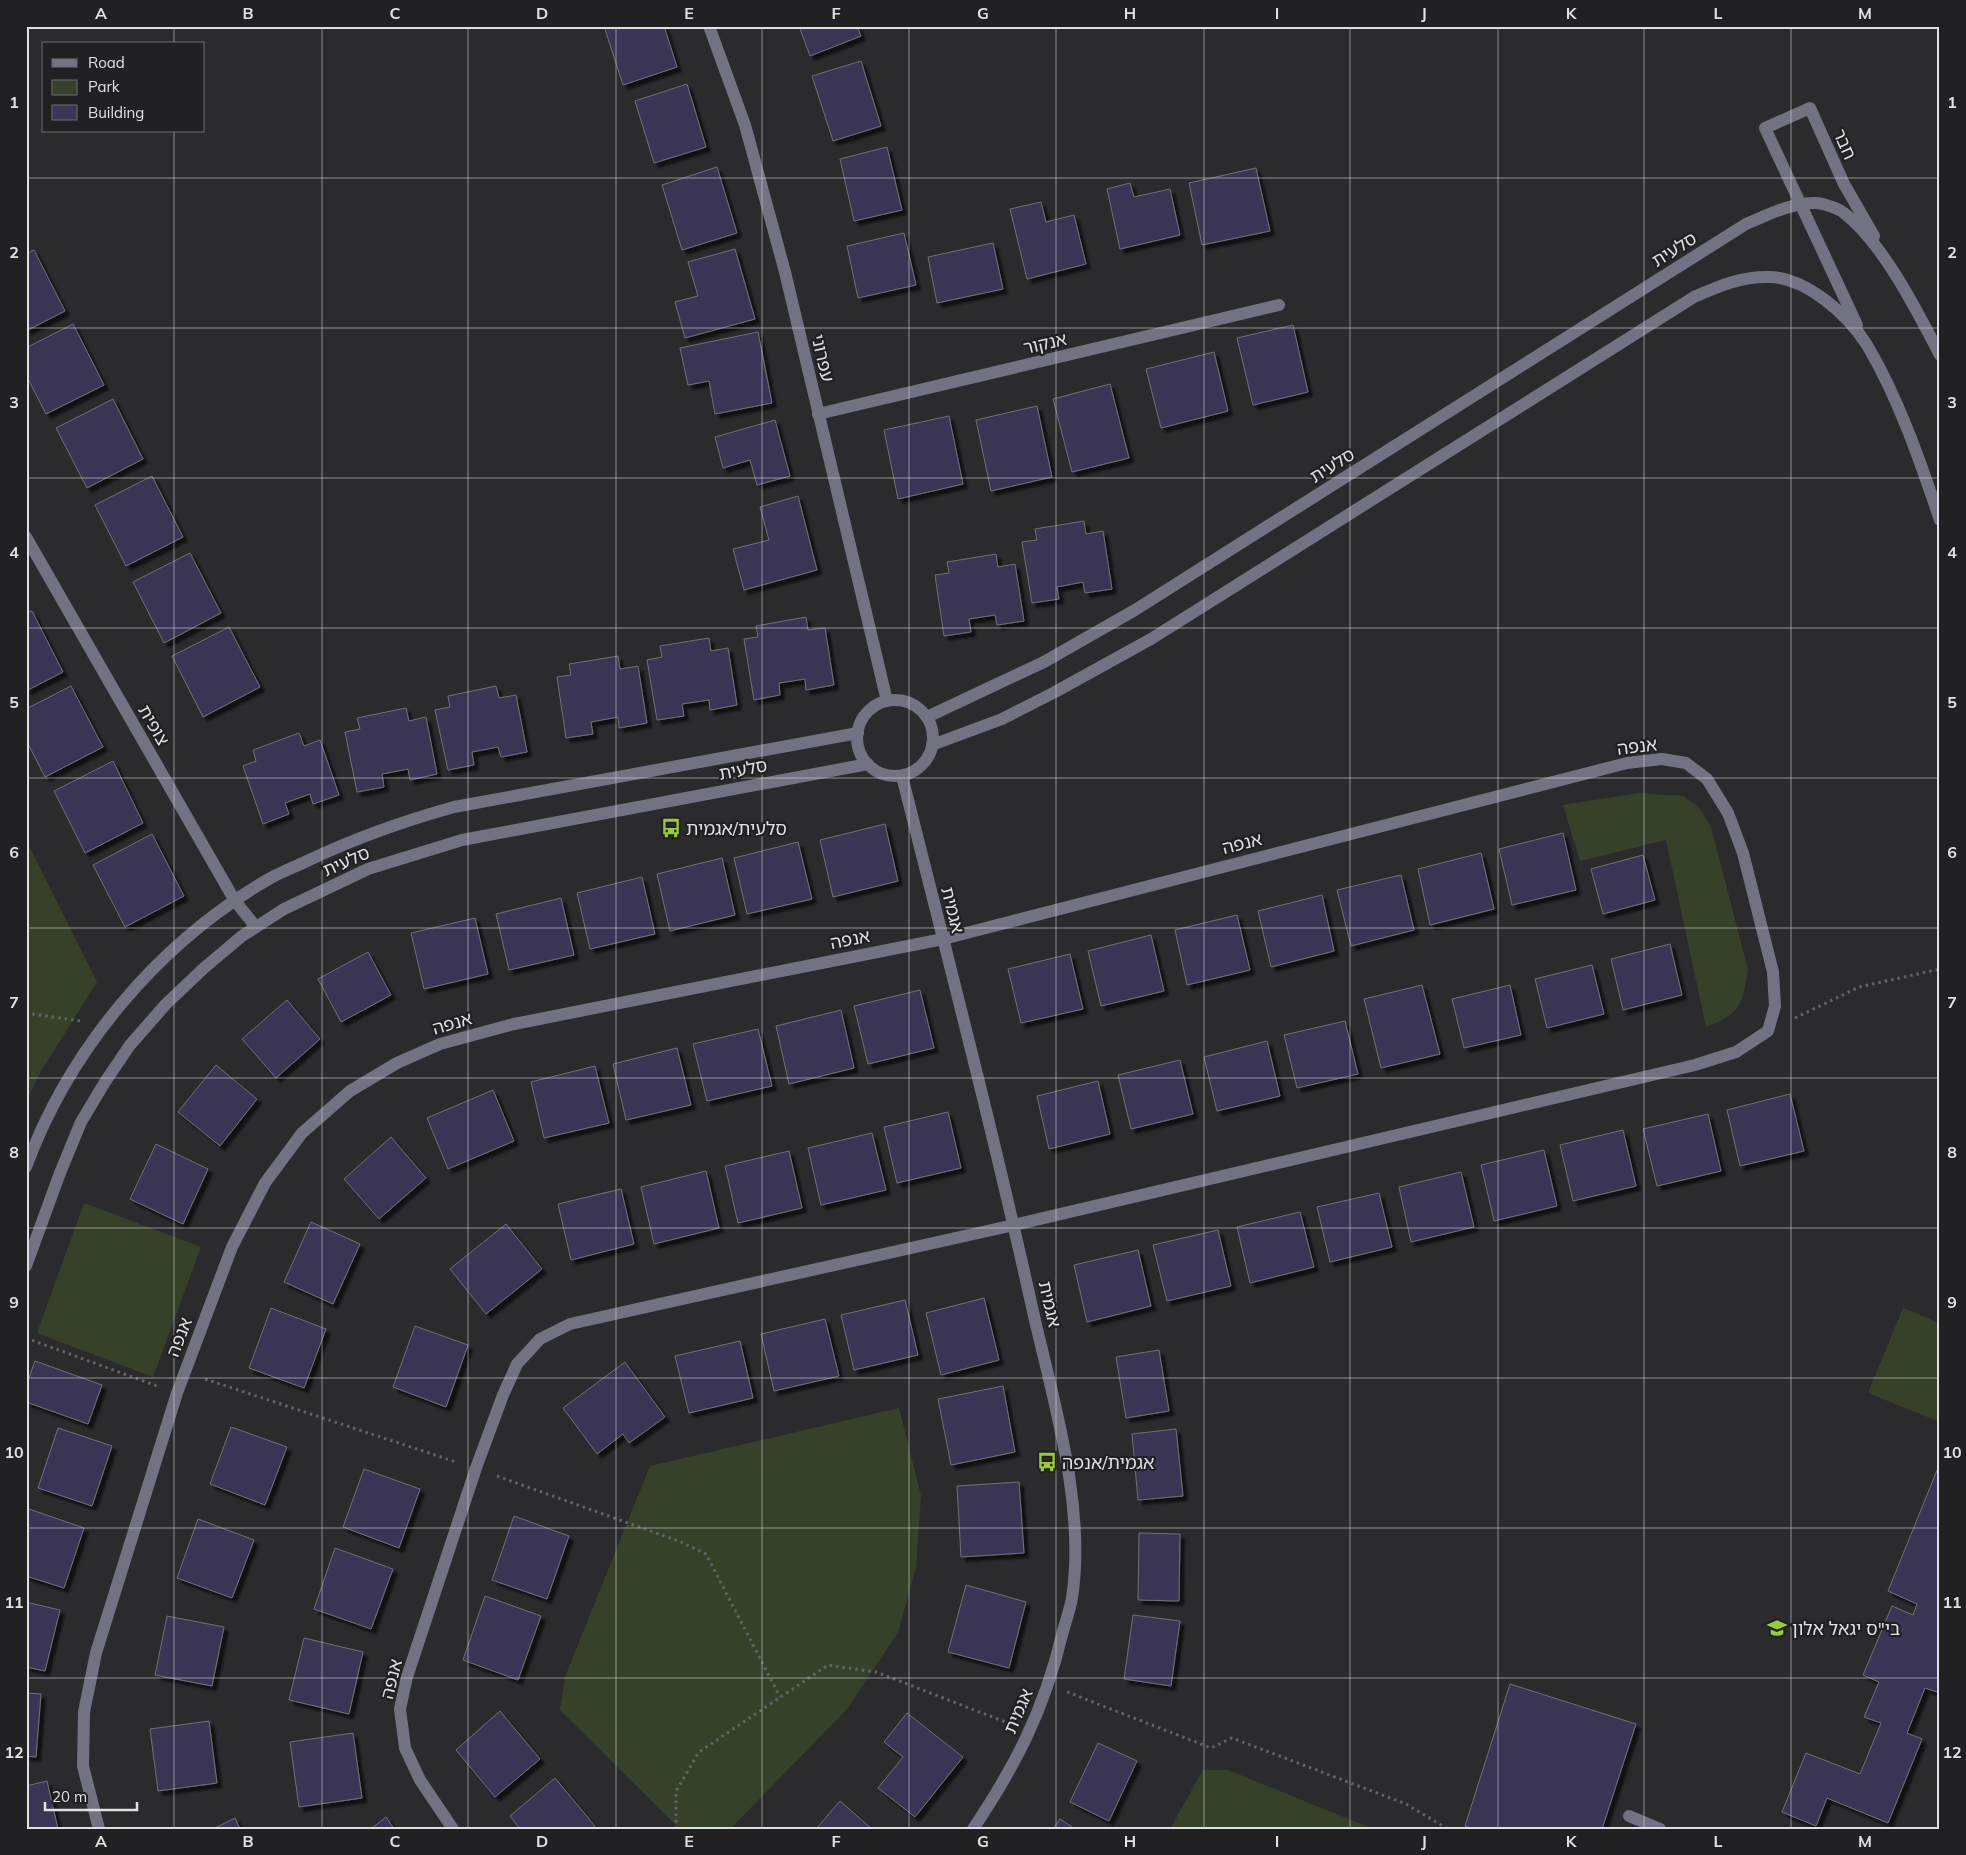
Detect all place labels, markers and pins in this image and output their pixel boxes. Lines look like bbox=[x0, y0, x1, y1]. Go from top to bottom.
bus stop icon: סלעית/אגמית bbox=[660, 817, 682, 839]
place label: סלעית/אגמית bbox=[686, 817, 787, 840]
bus stop icon: אגמית/אנפה bbox=[1036, 1451, 1058, 1473]
place label: אגמית/אנפה bbox=[1062, 1451, 1154, 1474]
school or university icon: בי"ס יגאל אלון bbox=[1766, 1617, 1788, 1639]
place label: בי"ס יגאל אלון bbox=[1792, 1617, 1900, 1640]

